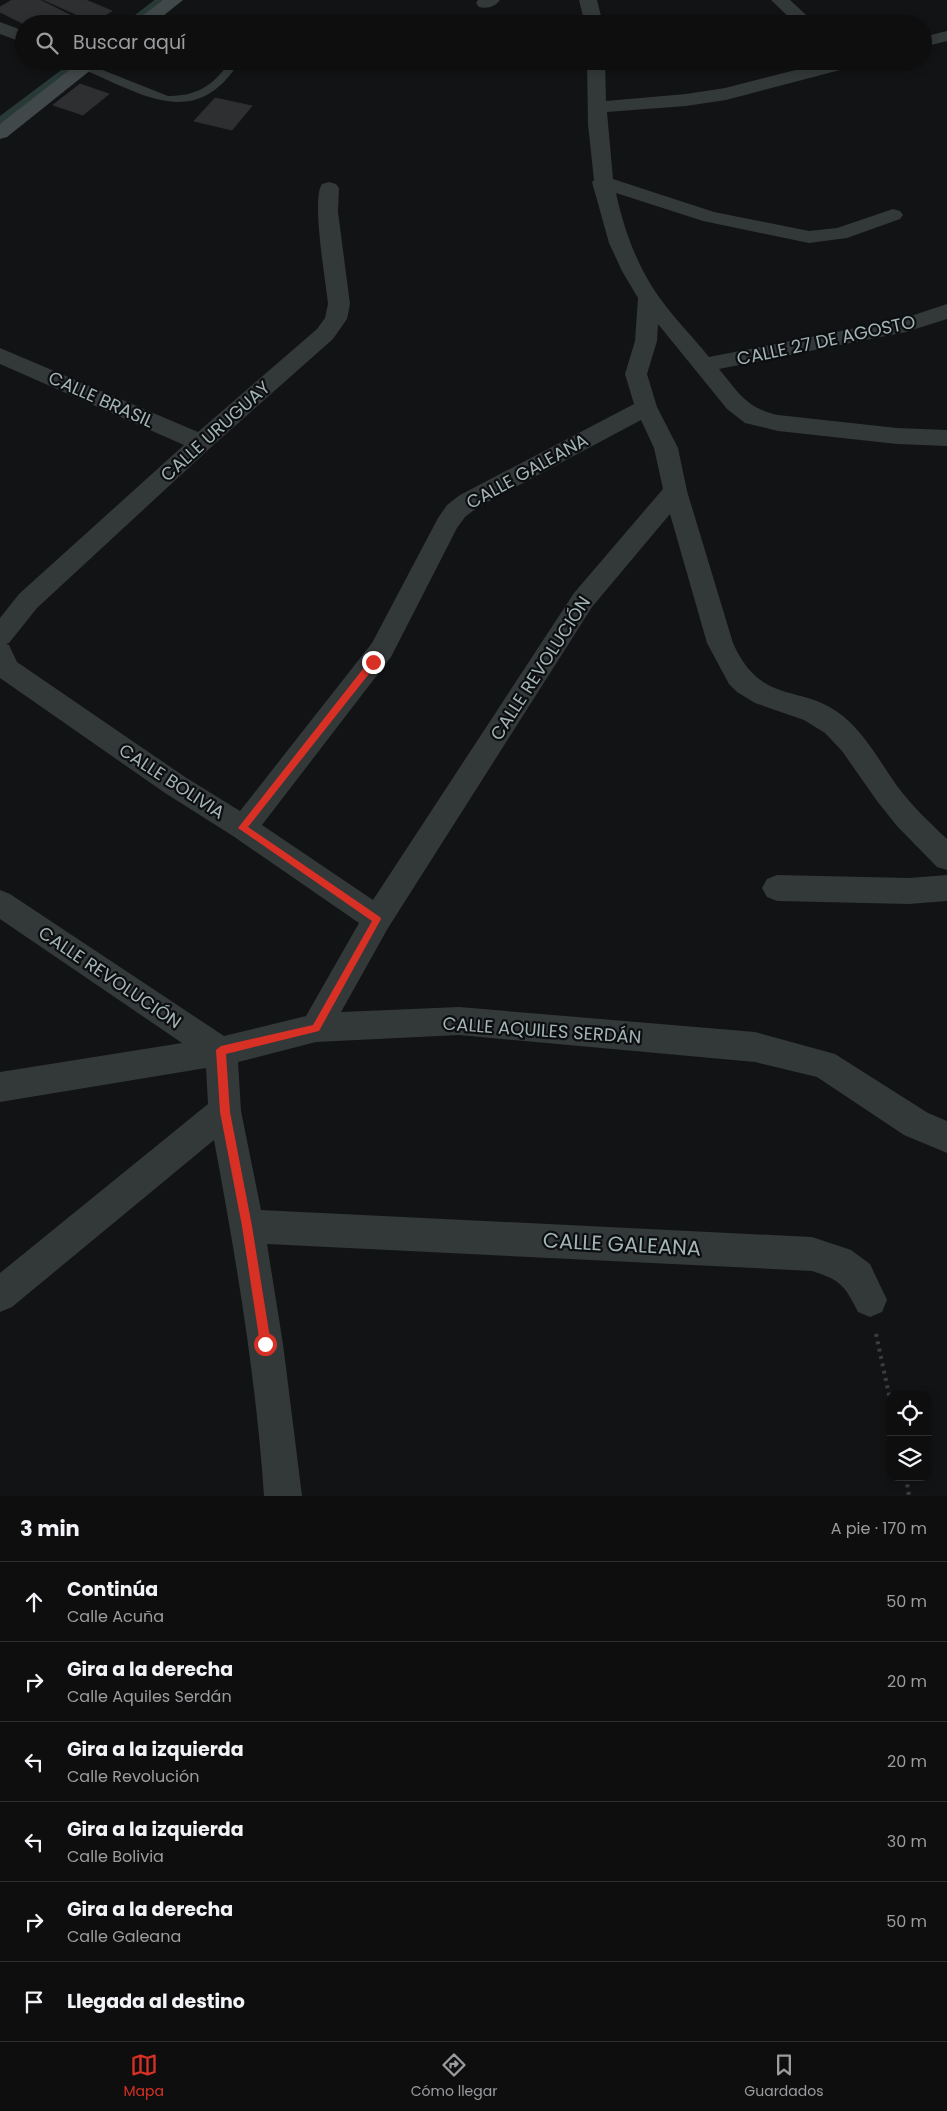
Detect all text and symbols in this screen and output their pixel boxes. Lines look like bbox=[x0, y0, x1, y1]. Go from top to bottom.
search box bbox=[15, 15, 932, 70]
icon: search bbox=[33, 29, 61, 57]
text: Buscar aquí bbox=[73, 29, 186, 56]
street label: CALLE 27 DE AGOSTO bbox=[734, 309, 918, 371]
street label: CALLE BRASIL bbox=[45, 365, 158, 433]
street label: CALLE URUGUAY bbox=[155, 375, 276, 487]
street label: CALLE GALEANA bbox=[462, 427, 592, 515]
street label: CALLE REVOLUCIÓN bbox=[484, 591, 596, 745]
route end bbox=[362, 651, 385, 674]
street label: CALLE BOLIVIA bbox=[114, 737, 230, 825]
street label: CALLE REVOLUCIÓN bbox=[34, 920, 186, 1034]
street label: CALLE AQUILES SERDÁN bbox=[442, 1011, 642, 1049]
street label: CALLE GALEANA bbox=[542, 1225, 702, 1263]
route start bbox=[254, 1333, 277, 1356]
map controls bbox=[887, 1391, 932, 1481]
button: locate bbox=[887, 1391, 932, 1436]
button: layers bbox=[887, 1436, 932, 1481]
text: 3 min bbox=[20, 1514, 80, 1543]
text: A pie · 170 m bbox=[831, 1517, 927, 1540]
text: Continúa bbox=[67, 1576, 158, 1603]
icon: ahead bbox=[20, 1588, 48, 1616]
text: 50 m bbox=[886, 1590, 927, 1613]
text: Calle Acuña bbox=[67, 1605, 164, 1628]
text: Gira a la derecha bbox=[67, 1656, 233, 1683]
icon: right bbox=[20, 1668, 48, 1696]
text: 20 m bbox=[887, 1670, 927, 1693]
text: Calle Aquiles Serdán bbox=[67, 1685, 232, 1708]
text: Gira a la izquierda bbox=[67, 1736, 244, 1763]
icon: left bbox=[20, 1748, 48, 1776]
text: 20 m bbox=[887, 1750, 927, 1773]
text: Calle Revolución bbox=[67, 1765, 199, 1788]
text: Gira a la izquierda bbox=[67, 1816, 244, 1843]
icon: left bbox=[20, 1828, 48, 1856]
text: 30 m bbox=[887, 1830, 927, 1853]
text: Calle Bolivia bbox=[67, 1845, 164, 1868]
text: Gira a la derecha bbox=[67, 1896, 233, 1923]
icon: right bbox=[20, 1908, 48, 1936]
text: 50 m bbox=[886, 1910, 927, 1933]
text: Calle Galeana bbox=[67, 1925, 181, 1948]
icon: arrive bbox=[20, 1988, 48, 2016]
text: Llegada al destino bbox=[67, 1988, 245, 2015]
tab: Mapa bbox=[123, 2051, 164, 2102]
tab: Cómo llegar bbox=[411, 2051, 497, 2102]
tab: Guardados bbox=[744, 2051, 824, 2102]

